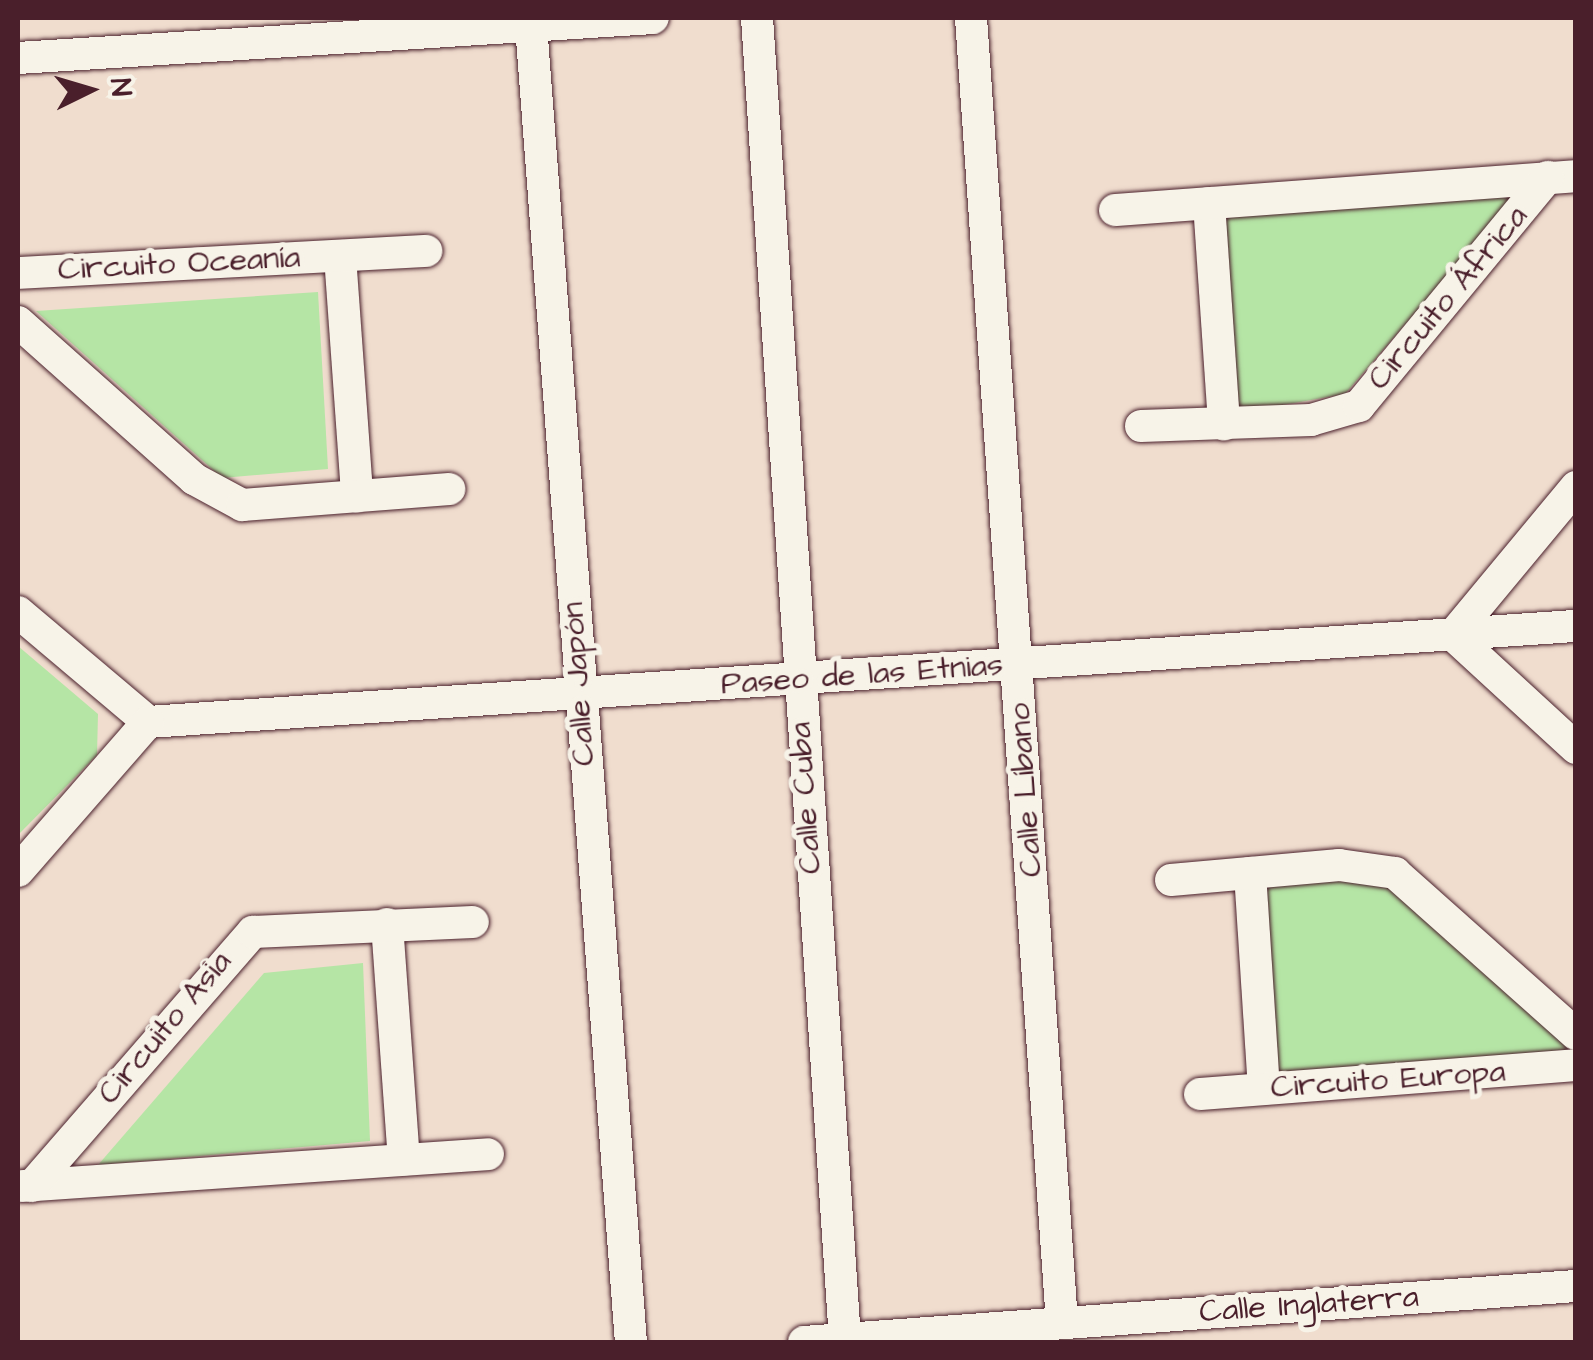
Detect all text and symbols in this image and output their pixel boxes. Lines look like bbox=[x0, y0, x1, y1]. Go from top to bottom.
north arrow bbox=[40, 40, 140, 140]
text: N bbox=[100, 77, 141, 98]
street label: Circuito África bbox=[1360, 198, 1536, 398]
street label: Circuito Oceanía bbox=[57, 238, 301, 290]
street label: Calle Japón bbox=[554, 601, 604, 767]
street label: Paseo de las Etnias bbox=[720, 646, 1004, 704]
street label: Calle Líbano bbox=[1001, 702, 1051, 878]
street label: Calle Cuba bbox=[782, 721, 830, 875]
street label: Circuito Asia bbox=[90, 944, 240, 1112]
street label: Circuito Europa bbox=[1269, 1053, 1507, 1107]
street label: Calle Inglaterra bbox=[1198, 1278, 1420, 1332]

